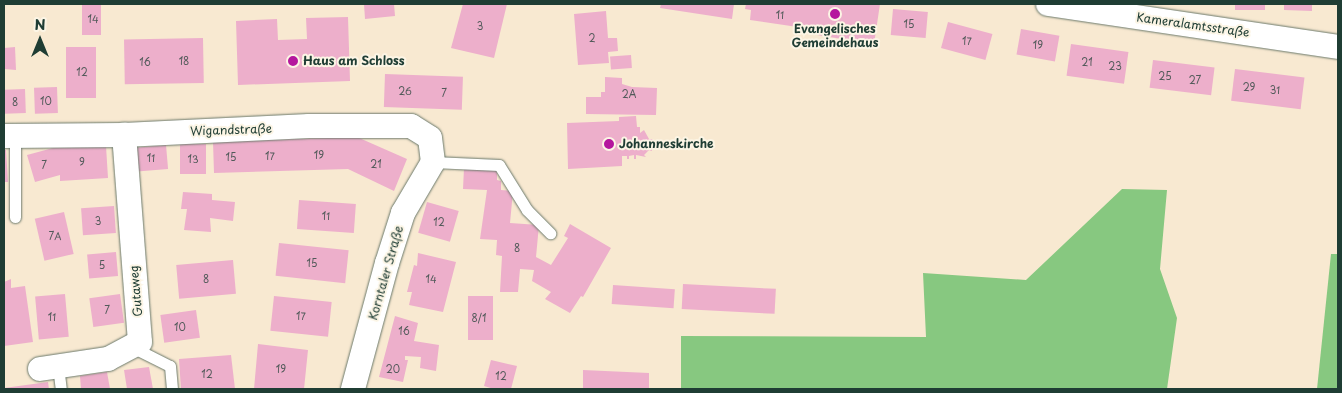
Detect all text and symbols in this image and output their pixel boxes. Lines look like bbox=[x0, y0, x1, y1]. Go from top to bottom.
marker: Evangelisches Gemeindehaus bbox=[829, 8, 841, 20]
house number: 11 bbox=[776, 9, 784, 21]
street label: Kameralamtsstraße bbox=[1136, 10, 1250, 40]
house number: 14 bbox=[87, 13, 99, 25]
text: N bbox=[34, 14, 46, 35]
north arrow bbox=[15, 15, 65, 65]
house number: 15 bbox=[904, 18, 914, 30]
house number: 3 bbox=[477, 20, 483, 32]
place label: Evangelisches Gemeindehaus bbox=[792, 22, 878, 50]
house number: 2 bbox=[588, 32, 596, 44]
house number: 17 bbox=[962, 35, 972, 47]
house number: 19 bbox=[1033, 39, 1043, 51]
place label: Haus am Schloss bbox=[303, 54, 405, 68]
house number: 18 bbox=[179, 55, 189, 67]
marker: Haus am Schloss bbox=[287, 55, 299, 67]
house number: 16 bbox=[139, 56, 151, 68]
house number: 21 bbox=[1081, 56, 1093, 68]
house number: 23 bbox=[1108, 60, 1122, 72]
house number: 12 bbox=[76, 66, 88, 78]
house number: 25 bbox=[1158, 70, 1172, 82]
house number: 27 bbox=[1189, 74, 1201, 86]
house number: 29 bbox=[1243, 81, 1255, 93]
house number: 31 bbox=[1270, 84, 1280, 96]
house number: 26 bbox=[398, 85, 412, 97]
house number: 7 bbox=[441, 87, 447, 99]
house number: 2A bbox=[622, 88, 636, 100]
house number: 10 bbox=[40, 95, 52, 107]
house number: 8 bbox=[12, 96, 18, 108]
street label: Wigandstraße bbox=[190, 121, 272, 139]
place label: Johanneskirche bbox=[619, 137, 714, 151]
marker: Johanneskirche bbox=[603, 138, 615, 150]
house number: 19 bbox=[314, 149, 324, 161]
house number: 17 bbox=[265, 150, 275, 162]
house number: 15 bbox=[226, 151, 236, 163]
house number: 11 bbox=[147, 152, 155, 164]
house number: 13 bbox=[187, 153, 199, 165]
house number: 9 bbox=[79, 156, 85, 168]
house number: 21 bbox=[370, 158, 382, 170]
house number: 7 bbox=[41, 159, 47, 171]
house number: 11 bbox=[322, 210, 330, 222]
house number: 3 bbox=[95, 215, 101, 227]
house number: 12 bbox=[433, 216, 445, 228]
street label: Korntaler Straße bbox=[365, 224, 407, 322]
house number: 7A bbox=[49, 230, 61, 242]
house number: 8 bbox=[514, 242, 520, 254]
house number: 15 bbox=[307, 257, 317, 269]
house number: 5 bbox=[99, 259, 105, 271]
street label: Gutaweg bbox=[127, 265, 145, 317]
house number: 8 bbox=[203, 273, 209, 285]
house number: 14 bbox=[425, 273, 437, 285]
house number: 7 bbox=[104, 304, 110, 316]
house number: 17 bbox=[296, 310, 306, 322]
house number: 11 bbox=[48, 311, 56, 323]
house number: 8/1 bbox=[472, 312, 486, 324]
house number: 10 bbox=[174, 321, 186, 333]
house number: 16 bbox=[398, 325, 410, 337]
house number: 19 bbox=[276, 363, 286, 375]
house number: 20 bbox=[386, 363, 400, 375]
house number: 12 bbox=[201, 368, 213, 380]
house number: 12 bbox=[495, 370, 507, 382]

